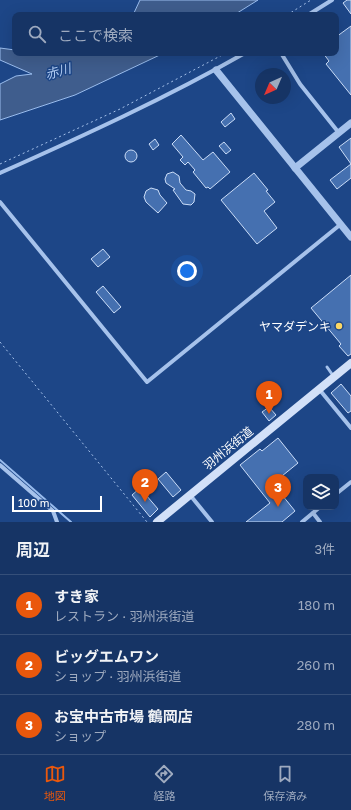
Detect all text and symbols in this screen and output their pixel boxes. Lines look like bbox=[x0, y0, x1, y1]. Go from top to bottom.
search box bbox=[12, 12, 339, 56]
icon: search bbox=[26, 23, 48, 45]
text: ここで検索 bbox=[58, 26, 133, 44]
water label: 赤川 bbox=[43, 59, 75, 82]
north arrow bbox=[255, 68, 291, 104]
your location bbox=[177, 261, 197, 281]
place label: ヤマダデンキ bbox=[259, 319, 331, 334]
marker: ヤマダデンキ bbox=[334, 321, 344, 331]
pin: 1 bbox=[256, 381, 282, 414]
street label: 羽州浜街道 bbox=[200, 423, 256, 473]
pin: 2 bbox=[132, 469, 158, 502]
pin: 3 bbox=[265, 474, 291, 507]
map controls bbox=[303, 474, 339, 510]
button: layers bbox=[303, 474, 339, 510]
scale bar bbox=[12, 494, 102, 513]
text: 100 m bbox=[18, 496, 49, 509]
text: 周辺 bbox=[16, 539, 50, 560]
text: 3件 bbox=[314, 541, 335, 557]
text: すき家 bbox=[54, 587, 99, 605]
text: 1 bbox=[26, 597, 32, 613]
text: 180 m bbox=[298, 597, 335, 613]
text: レストラン · 羽州浜街道 bbox=[54, 608, 194, 624]
text: ビッグエムワン bbox=[54, 647, 159, 665]
text: 2 bbox=[25, 657, 33, 673]
text: 260 m bbox=[297, 657, 335, 673]
text: ショップ · 羽州浜街道 bbox=[54, 668, 181, 684]
text: お宝中古市場 鶴岡店 bbox=[54, 707, 193, 725]
text: 3 bbox=[25, 717, 33, 733]
text: 280 m bbox=[297, 717, 335, 733]
text: ショップ bbox=[54, 728, 106, 744]
tab: 地図 bbox=[44, 763, 66, 803]
tab: 経路 bbox=[153, 763, 175, 803]
tab: 保存済み bbox=[263, 763, 307, 803]

